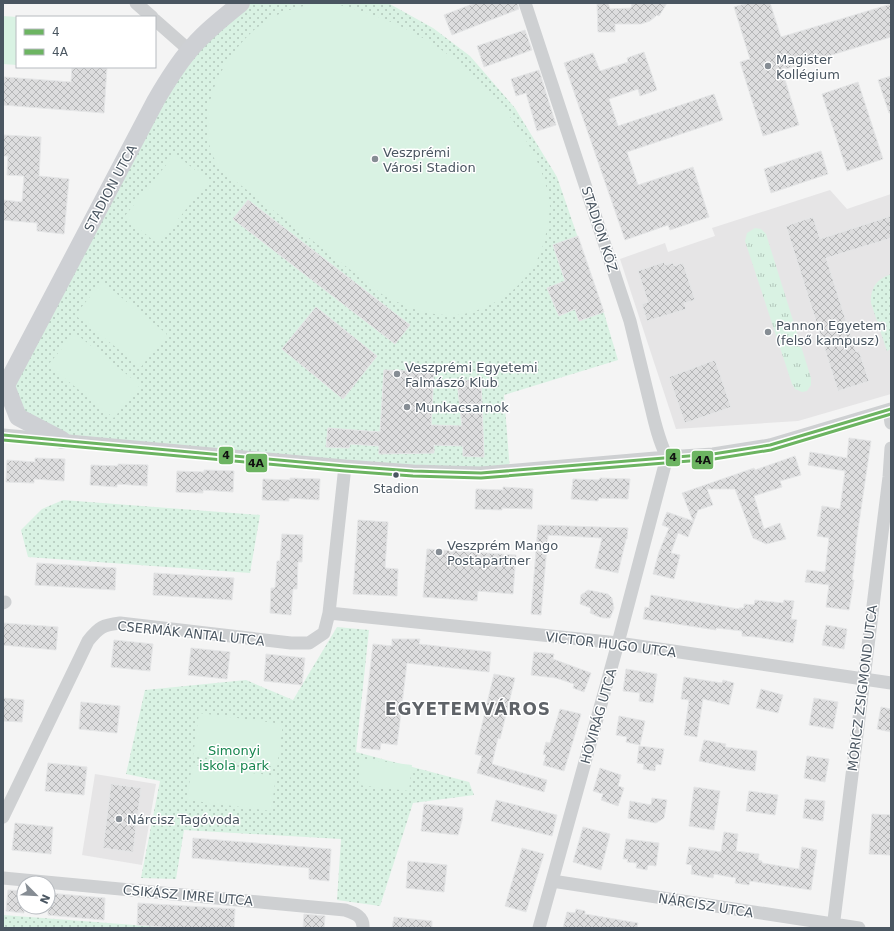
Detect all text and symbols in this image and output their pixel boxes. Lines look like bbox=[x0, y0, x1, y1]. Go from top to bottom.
legend bbox=[16, 16, 156, 68]
text: 4 bbox=[52, 25, 60, 39]
text: 4A bbox=[52, 45, 69, 59]
place label: Magister Kollégium bbox=[776, 52, 840, 82]
marker: Magister Kollégium bbox=[763, 61, 773, 71]
street label: STADION UTCA bbox=[81, 142, 140, 234]
place label: Veszprémi Városi Stadion bbox=[383, 145, 476, 175]
marker: Veszprémi Városi Stadion bbox=[370, 154, 380, 164]
street label: STADION KÖZ bbox=[579, 184, 621, 274]
place label: Pannon Egyetem (felső kampusz) bbox=[776, 318, 886, 348]
marker: Pannon Egyetem (felső kampusz) bbox=[763, 327, 773, 337]
place label: Veszprémi Egyetemi Falmászó Klub bbox=[405, 360, 538, 390]
marker: Veszprémi Egyetemi Falmászó Klub bbox=[392, 369, 402, 379]
place label: Munkacsarnok bbox=[415, 400, 509, 415]
marker: Munkacsarnok bbox=[402, 402, 412, 412]
line badge: 4 bbox=[218, 446, 234, 465]
line badge: 4 bbox=[665, 448, 681, 467]
text: 4 bbox=[222, 449, 230, 462]
line badge: 4A bbox=[691, 450, 714, 470]
text: 4 bbox=[669, 451, 677, 464]
line badge: 4A bbox=[245, 453, 268, 473]
text: 4A bbox=[695, 454, 712, 467]
text: 4A bbox=[248, 457, 265, 470]
marker: Stadion bbox=[391, 470, 401, 480]
place label: Stadion bbox=[373, 482, 419, 496]
place label: Veszprém Mango Postapartner bbox=[447, 538, 558, 568]
marker: Veszprém Mango Postapartner bbox=[434, 547, 444, 557]
street label: MÓRICZ ZSIGMOND UTCA bbox=[845, 604, 880, 772]
street label: CSERMÁK ANTAL UTCA bbox=[117, 618, 265, 649]
street label: VICTOR HUGO UTCA bbox=[545, 629, 677, 660]
street label: HÓVIRÁG UTCA bbox=[578, 667, 619, 766]
district label: EGYETEMVÁROS bbox=[385, 698, 551, 719]
park label: Simonyi iskola park bbox=[199, 743, 270, 773]
place label: Nárcisz Tagóvoda bbox=[127, 812, 240, 827]
marker: Nárcisz Tagóvoda bbox=[114, 814, 124, 824]
north arrow bbox=[16, 875, 56, 915]
street label: CSIKÁSZ IMRE UTCA bbox=[122, 882, 254, 909]
street label: NÁRCISZ UTCA bbox=[657, 891, 755, 920]
text: N bbox=[37, 892, 52, 906]

